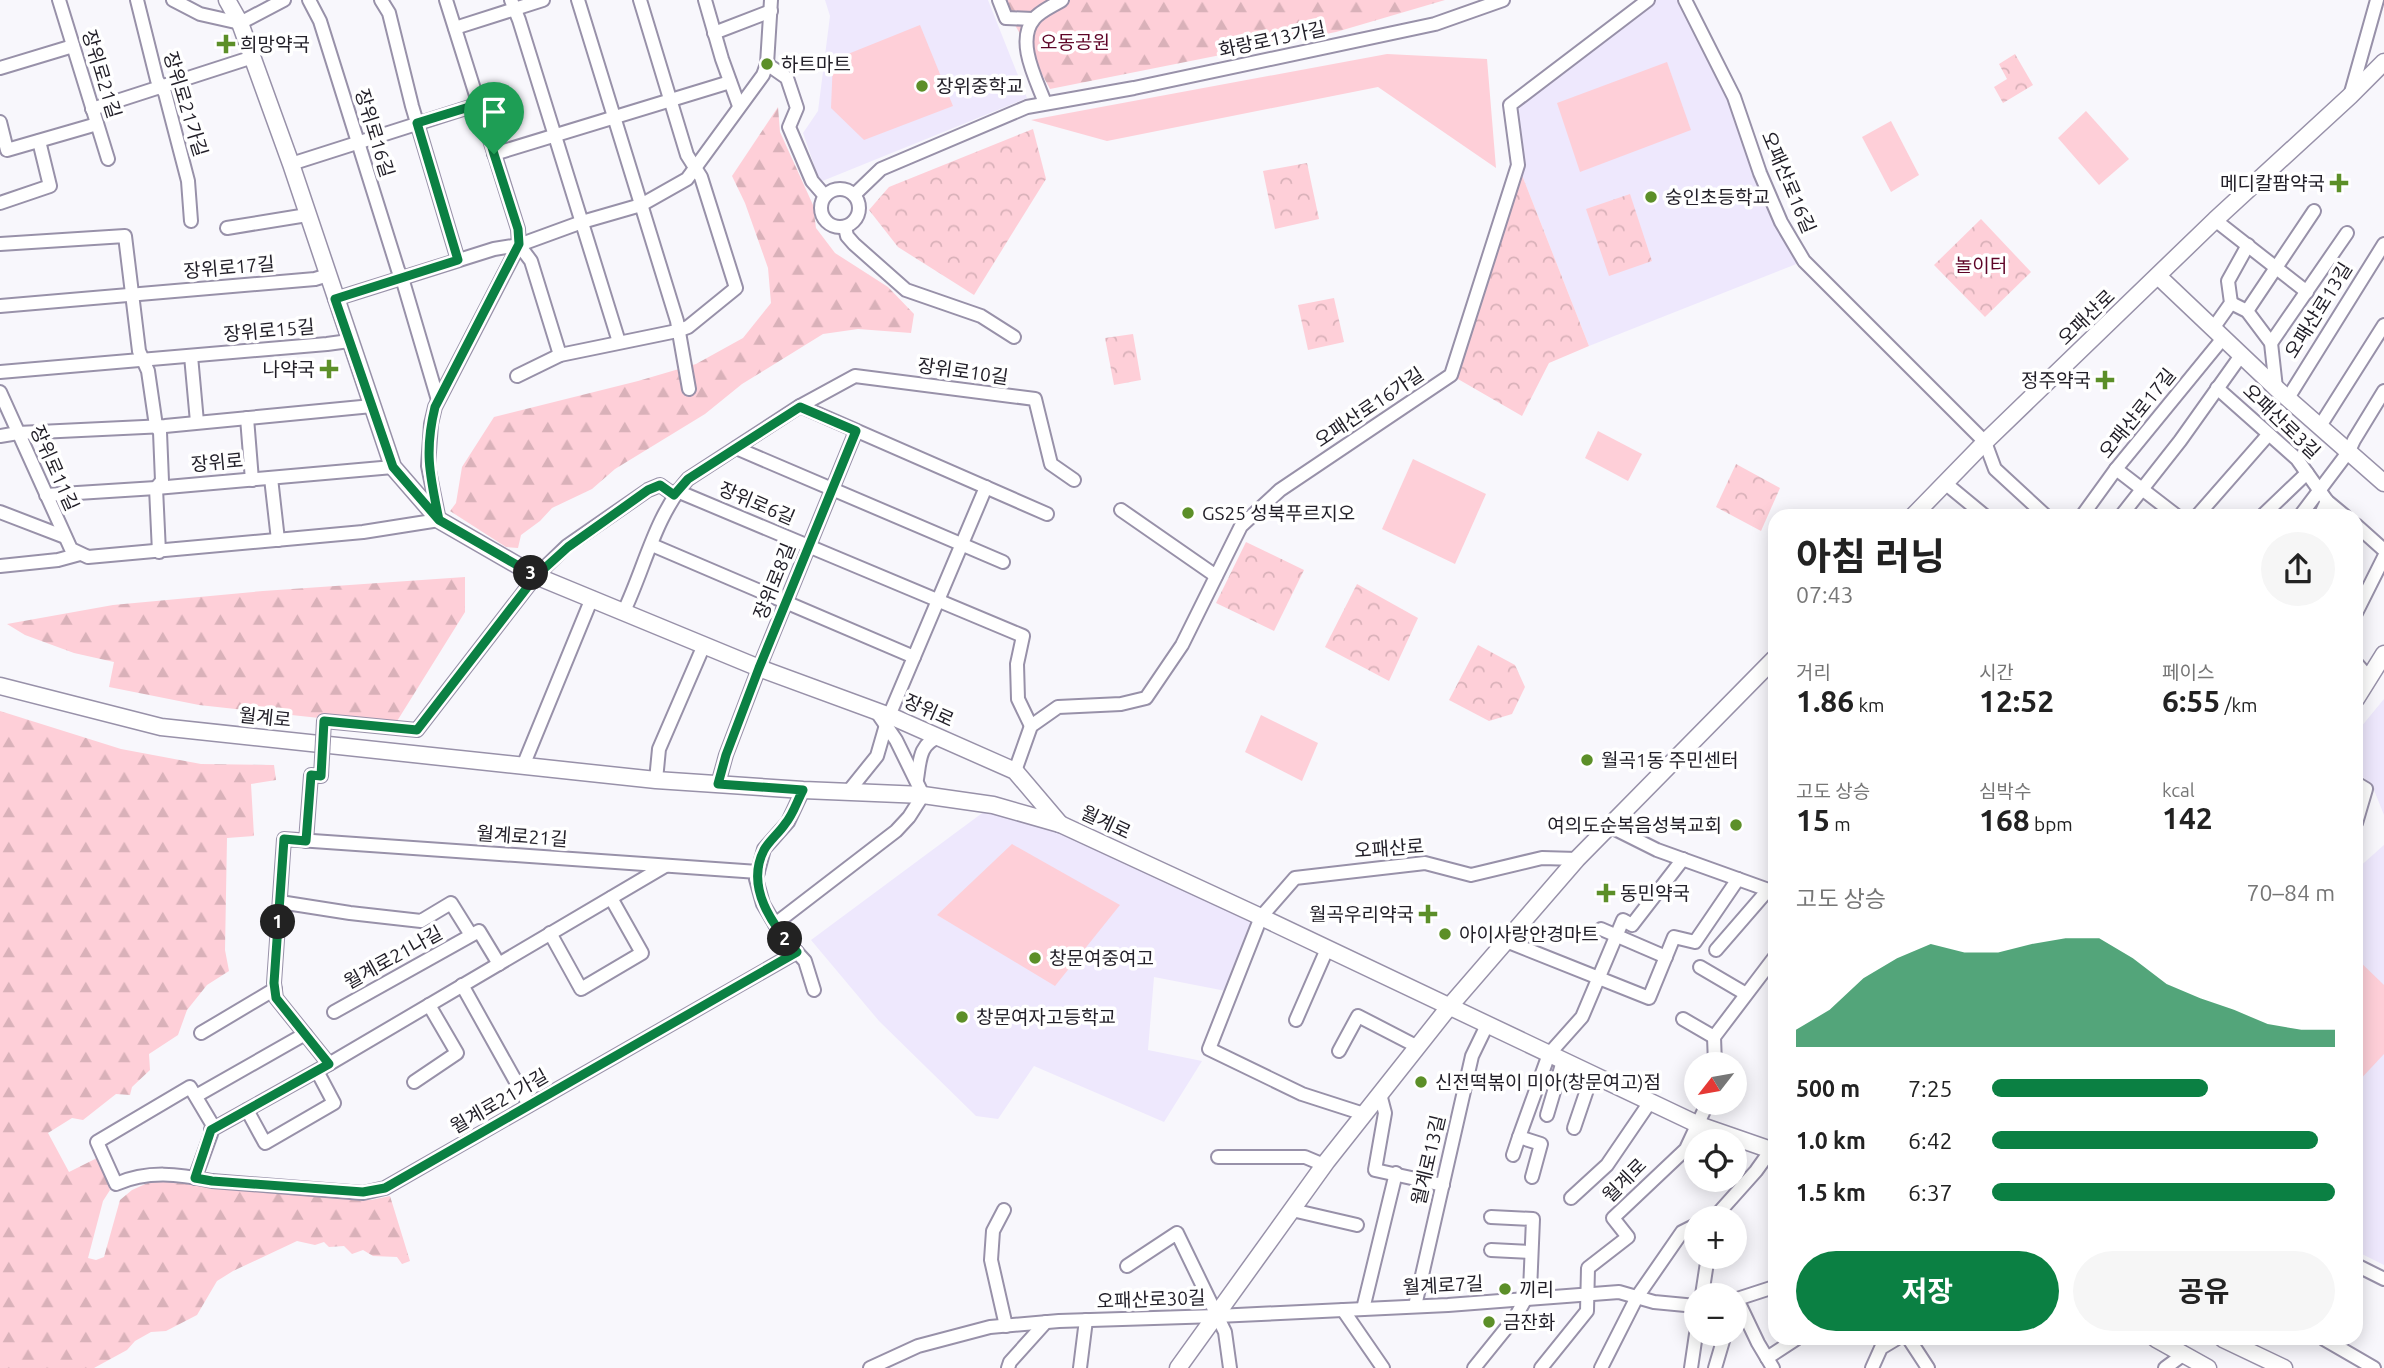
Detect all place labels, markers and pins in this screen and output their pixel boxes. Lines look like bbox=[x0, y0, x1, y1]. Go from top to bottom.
place label: 희망약국 bbox=[240, 33, 310, 55]
marker: 희망약국 bbox=[218, 36, 234, 52]
place label: 하트마트 bbox=[781, 53, 851, 75]
marker: 하트마트 bbox=[759, 56, 775, 72]
place label: 장위중학교 bbox=[936, 75, 1023, 97]
marker: 장위중학교 bbox=[914, 78, 930, 94]
pin bbox=[464, 82, 524, 154]
place label: 메디칼팜약국 bbox=[2220, 172, 2325, 194]
marker: 메디칼팜약국 bbox=[2331, 175, 2347, 191]
place label: 숭인초등학교 bbox=[1665, 186, 1770, 208]
marker: 숭인초등학교 bbox=[1643, 189, 1659, 205]
place label: 나약국 bbox=[263, 358, 315, 380]
marker: 나약국 bbox=[321, 361, 337, 377]
place label: 정주약국 bbox=[2021, 369, 2091, 391]
marker: 정주약국 bbox=[2097, 372, 2113, 388]
place label: GS25 성북푸르지오 bbox=[1202, 502, 1355, 524]
marker: GS25 성북푸르지오 bbox=[1180, 505, 1196, 521]
pin: 3 bbox=[514, 556, 548, 590]
place label: 월곡1동 주민센터 bbox=[1601, 749, 1738, 771]
marker: 월곡1동 주민센터 bbox=[1579, 752, 1595, 768]
place label: 여의도순복음성북교회 bbox=[1547, 814, 1722, 836]
marker: 여의도순복음성북교회 bbox=[1728, 817, 1744, 833]
place label: 동민약국 bbox=[1620, 882, 1690, 904]
marker: 동민약국 bbox=[1598, 885, 1614, 901]
place label: 월곡우리약국 bbox=[1309, 903, 1414, 925]
pin: 1 bbox=[260, 904, 296, 940]
marker: 월곡우리약국 bbox=[1420, 906, 1436, 922]
pin: 2 bbox=[768, 922, 802, 956]
place label: 아이사랑안경마트 bbox=[1459, 923, 1599, 945]
marker: 아이사랑안경마트 bbox=[1437, 926, 1453, 942]
place label: 창문여중여고 bbox=[1049, 947, 1154, 969]
marker: 창문여중여고 bbox=[1027, 950, 1043, 966]
place label: 창문여자고등학교 bbox=[976, 1006, 1116, 1028]
marker: 창문여자고등학교 bbox=[954, 1009, 970, 1025]
place label: 신전떡볶이 미아(창문여고)점 bbox=[1435, 1071, 1661, 1093]
marker: 신전떡볶이 미아(창문여고)점 bbox=[1413, 1074, 1429, 1090]
place label: 끼리 bbox=[1519, 1278, 1554, 1300]
marker: 끼리 bbox=[1497, 1281, 1513, 1297]
place label: 금잔화 bbox=[1503, 1311, 1555, 1333]
marker: 금잔화 bbox=[1481, 1314, 1497, 1330]

